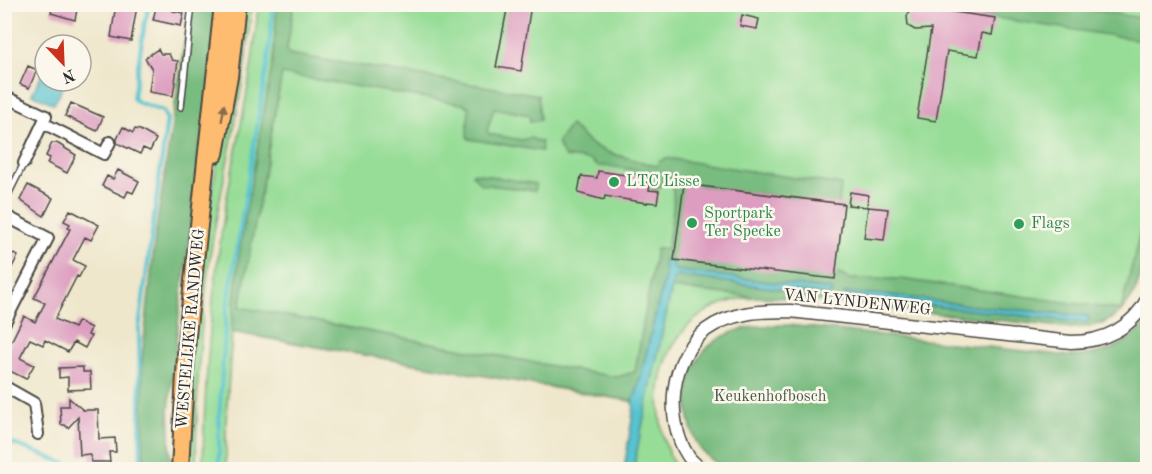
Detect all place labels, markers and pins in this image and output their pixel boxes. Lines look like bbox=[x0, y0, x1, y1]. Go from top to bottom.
place label: LTC Lisse bbox=[626, 174, 700, 190]
marker: LTC Lisse bbox=[607, 175, 621, 189]
place label: Sportpark Ter Specke bbox=[704, 206, 781, 240]
marker: Sportpark Ter Specke bbox=[685, 216, 699, 230]
place label: Flags bbox=[1031, 216, 1070, 232]
marker: Flags bbox=[1012, 217, 1026, 231]

